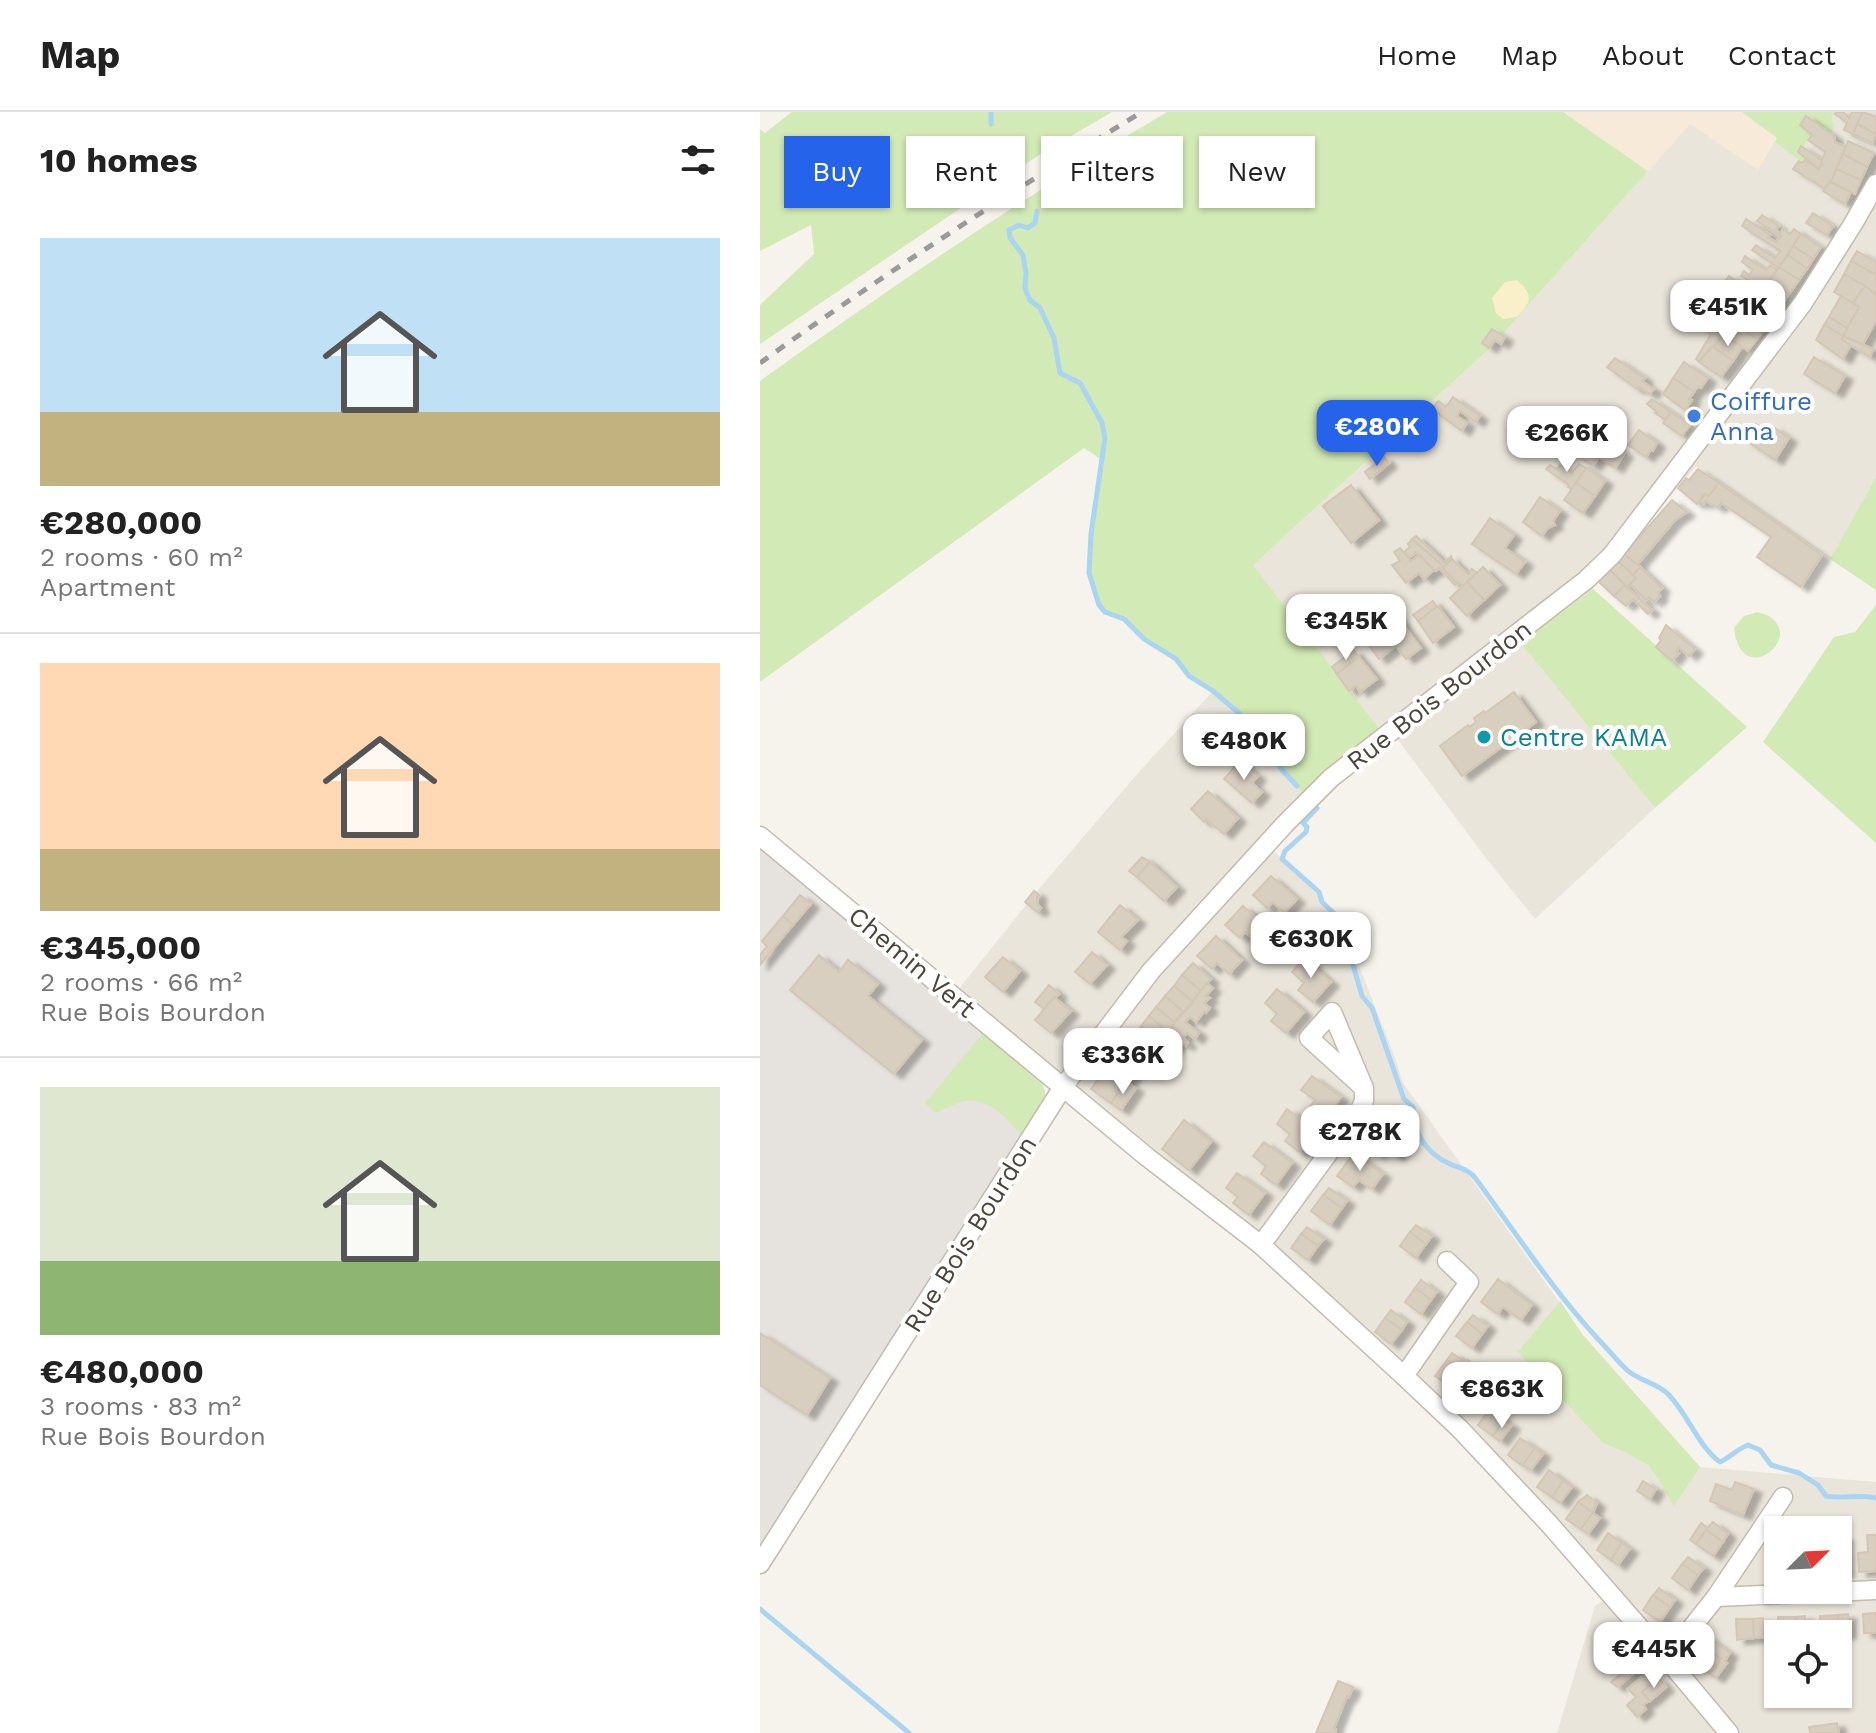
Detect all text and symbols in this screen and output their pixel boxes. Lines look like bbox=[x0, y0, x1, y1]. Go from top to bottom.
text: Map bbox=[40, 33, 120, 77]
text: Home bbox=[1377, 39, 1457, 72]
text: Map bbox=[1501, 39, 1558, 72]
text: About bbox=[1602, 39, 1684, 72]
text: Contact bbox=[1728, 39, 1836, 72]
chip: Buy bbox=[784, 136, 890, 208]
chip: Rent bbox=[906, 136, 1025, 208]
chip: Filters bbox=[1041, 136, 1183, 208]
chip: New bbox=[1199, 136, 1315, 208]
icon: filters bbox=[676, 138, 720, 182]
text: 10 homes bbox=[40, 140, 198, 180]
pin: €451K bbox=[1672, 280, 1784, 348]
icon: home bbox=[308, 290, 452, 434]
text: €451K bbox=[1688, 291, 1768, 321]
place label: Coiffure Anna bbox=[1710, 386, 1812, 446]
pin: €280K bbox=[1321, 400, 1433, 468]
pin: €266K bbox=[1511, 406, 1623, 474]
marker: Coiffure Anna bbox=[1685, 407, 1703, 425]
text: €280K bbox=[1335, 411, 1419, 441]
text: €266K bbox=[1525, 417, 1609, 447]
text: €280,000 bbox=[40, 502, 202, 542]
text: 2 rooms · 60 m² bbox=[40, 542, 243, 572]
text: Apartment bbox=[40, 572, 176, 602]
pin: €345K bbox=[1290, 594, 1402, 662]
text: €345K bbox=[1304, 605, 1388, 635]
street label: Rue Bois Bourdon bbox=[1341, 614, 1537, 776]
pin: €480K bbox=[1188, 714, 1300, 782]
icon: home bbox=[308, 715, 452, 859]
place label: Centre KAMA bbox=[1500, 722, 1667, 752]
text: €480K bbox=[1201, 725, 1287, 755]
marker: Centre KAMA bbox=[1475, 728, 1493, 746]
street label: Chemin Vert bbox=[843, 900, 981, 1024]
pin: €630K bbox=[1255, 912, 1367, 980]
text: €630K bbox=[1269, 923, 1353, 953]
text: €345,000 bbox=[40, 927, 201, 967]
text: 2 rooms · 66 m² bbox=[40, 967, 242, 997]
text: Rue Bois Bourdon bbox=[40, 997, 266, 1027]
pin: €336K bbox=[1067, 1028, 1179, 1096]
text: €336K bbox=[1081, 1039, 1165, 1069]
pin: €278K bbox=[1304, 1105, 1416, 1173]
text: €278K bbox=[1319, 1116, 1401, 1146]
street label: Rue Bois Bourdon bbox=[897, 1130, 1043, 1338]
icon: home bbox=[308, 1139, 452, 1283]
text: €480,000 bbox=[40, 1351, 204, 1391]
pin: €863K bbox=[1446, 1362, 1558, 1430]
text: €863K bbox=[1460, 1373, 1544, 1403]
text: 3 rooms · 83 m² bbox=[40, 1391, 241, 1421]
text: Rue Bois Bourdon bbox=[40, 1421, 266, 1451]
north arrow bbox=[1764, 1516, 1852, 1604]
map controls bbox=[1764, 1516, 1852, 1708]
button: locate bbox=[1764, 1620, 1852, 1708]
pin: €445K bbox=[1598, 1622, 1710, 1690]
text: €445K bbox=[1611, 1633, 1697, 1663]

